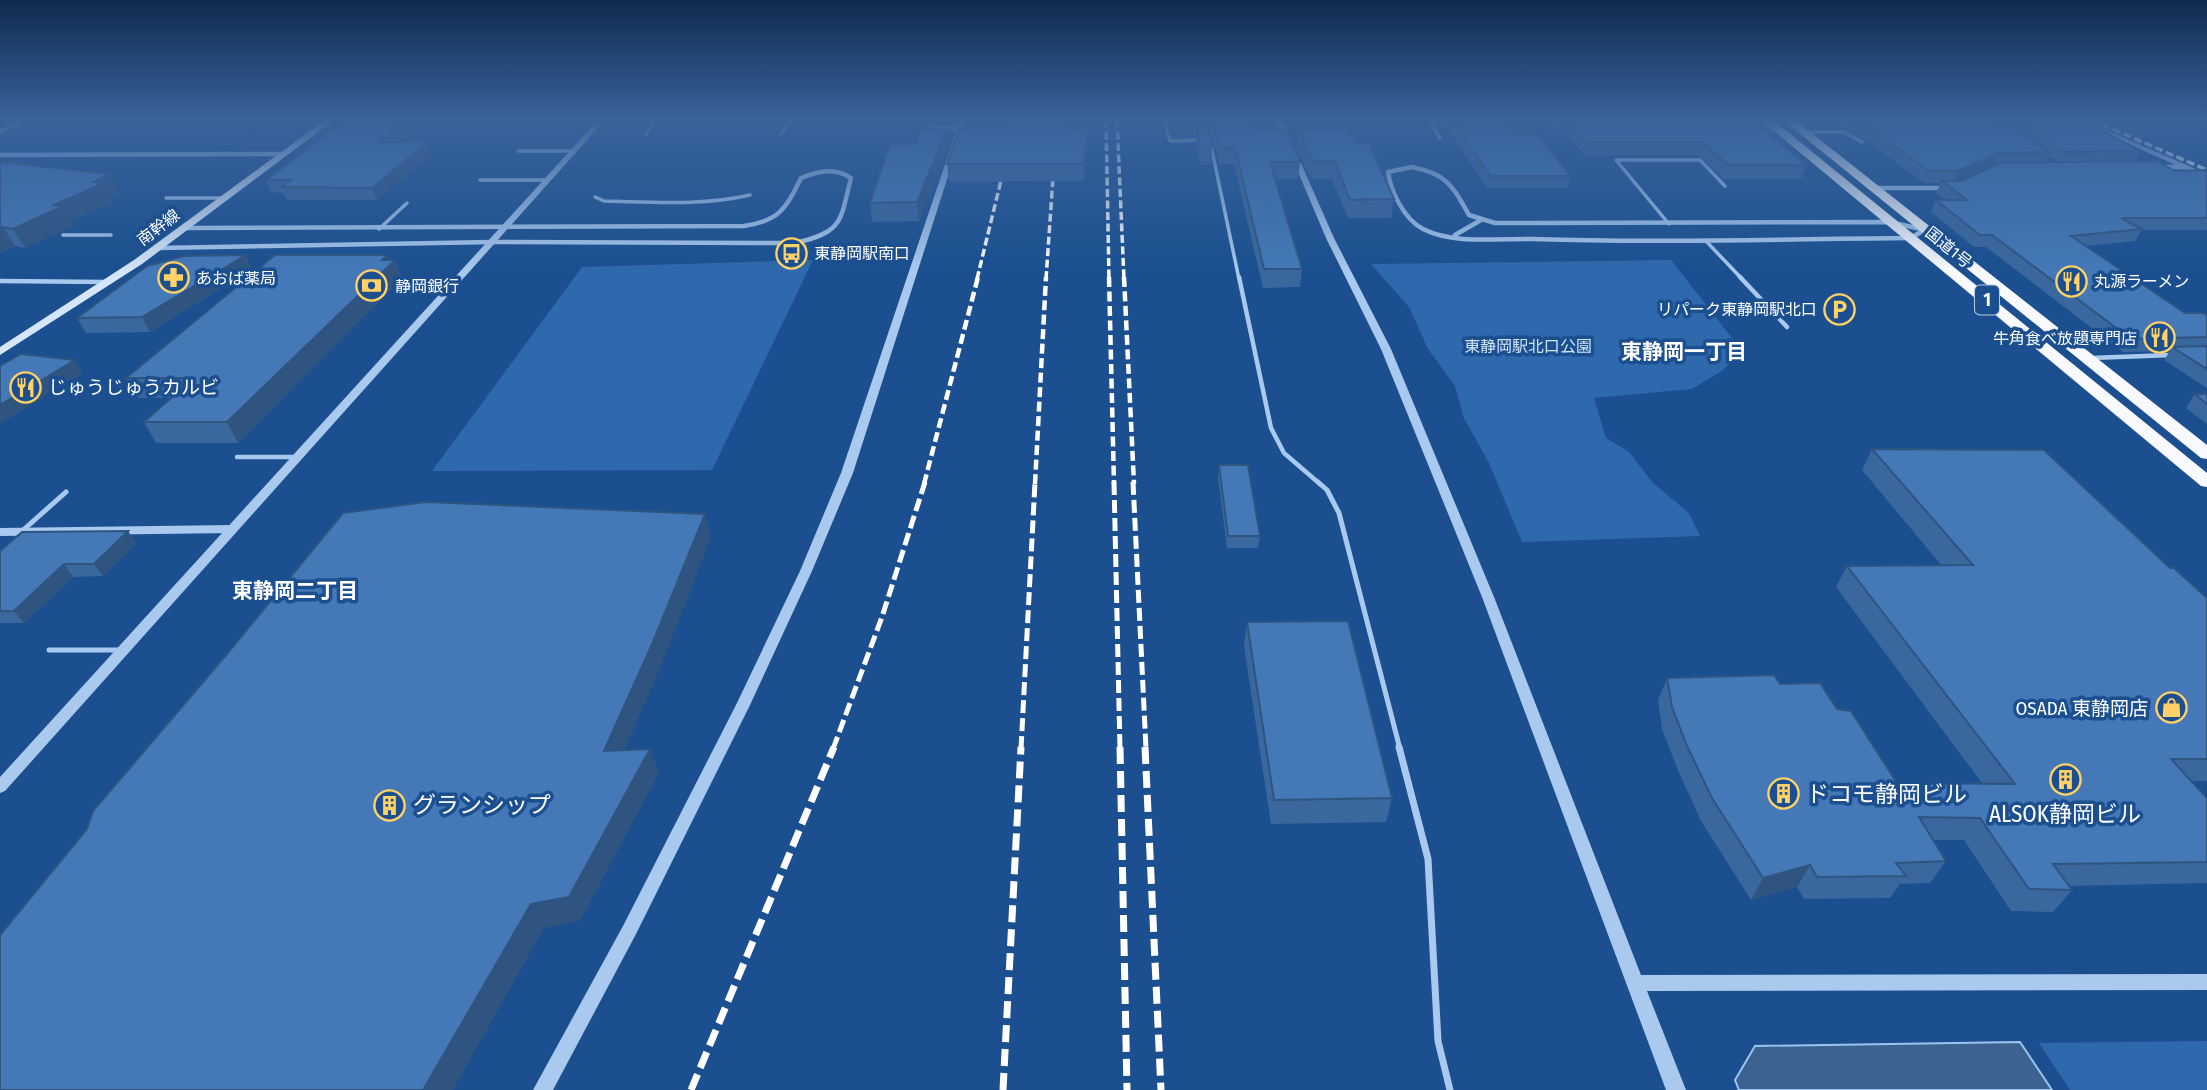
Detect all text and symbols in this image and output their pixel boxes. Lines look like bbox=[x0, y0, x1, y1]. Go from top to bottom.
street label: 南幹線 bbox=[133, 205, 183, 249]
street label: 国道1号 bbox=[1922, 223, 1976, 272]
bus stop icon: 東静岡駅南口 bbox=[774, 236, 808, 270]
place label: 東静岡駅南口 bbox=[814, 244, 910, 263]
pharmacy icon: あおば薬局 bbox=[156, 261, 190, 295]
restaurant icon: 丸源ラーメン bbox=[2054, 264, 2088, 298]
place label: あおば薬局 bbox=[196, 269, 276, 288]
bank icon: 静岡銀行 bbox=[355, 269, 389, 303]
place label: 丸源ラーメン bbox=[2094, 272, 2189, 291]
place label: 静岡銀行 bbox=[395, 277, 459, 296]
road number: 1 bbox=[1975, 286, 1999, 314]
parking icon: リパーク東静岡駅北口 bbox=[1823, 292, 1857, 326]
place label: リパーク東静岡駅北口 bbox=[1657, 300, 1817, 319]
restaurant icon: 牛角食べ放題専門店 bbox=[2143, 321, 2177, 355]
place label: 牛角食べ放題専門店 bbox=[1993, 329, 2137, 348]
park label: 東静岡駅北口公園 bbox=[1464, 337, 1592, 356]
district label: 東静岡一丁目 bbox=[1621, 339, 1747, 365]
restaurant icon: じゅうじゅうカルビ bbox=[8, 370, 42, 404]
place label: じゅうじゅうカルビ bbox=[48, 376, 219, 399]
district label: 東静岡二丁目 bbox=[232, 578, 358, 604]
shop icon: OSADA 東静岡店 bbox=[2154, 691, 2188, 725]
place label: OSADA 東静岡店 bbox=[2015, 697, 2148, 720]
building icon: ALSOK静岡ビル bbox=[2048, 763, 2082, 797]
building icon: ドコモ静岡ビル bbox=[1766, 777, 1800, 811]
place label: ドコモ静岡ビル bbox=[1806, 780, 1967, 808]
building icon: グランシップ bbox=[373, 788, 407, 822]
place label: グランシップ bbox=[413, 791, 551, 819]
place label: ALSOK静岡ビル bbox=[1989, 800, 2141, 828]

